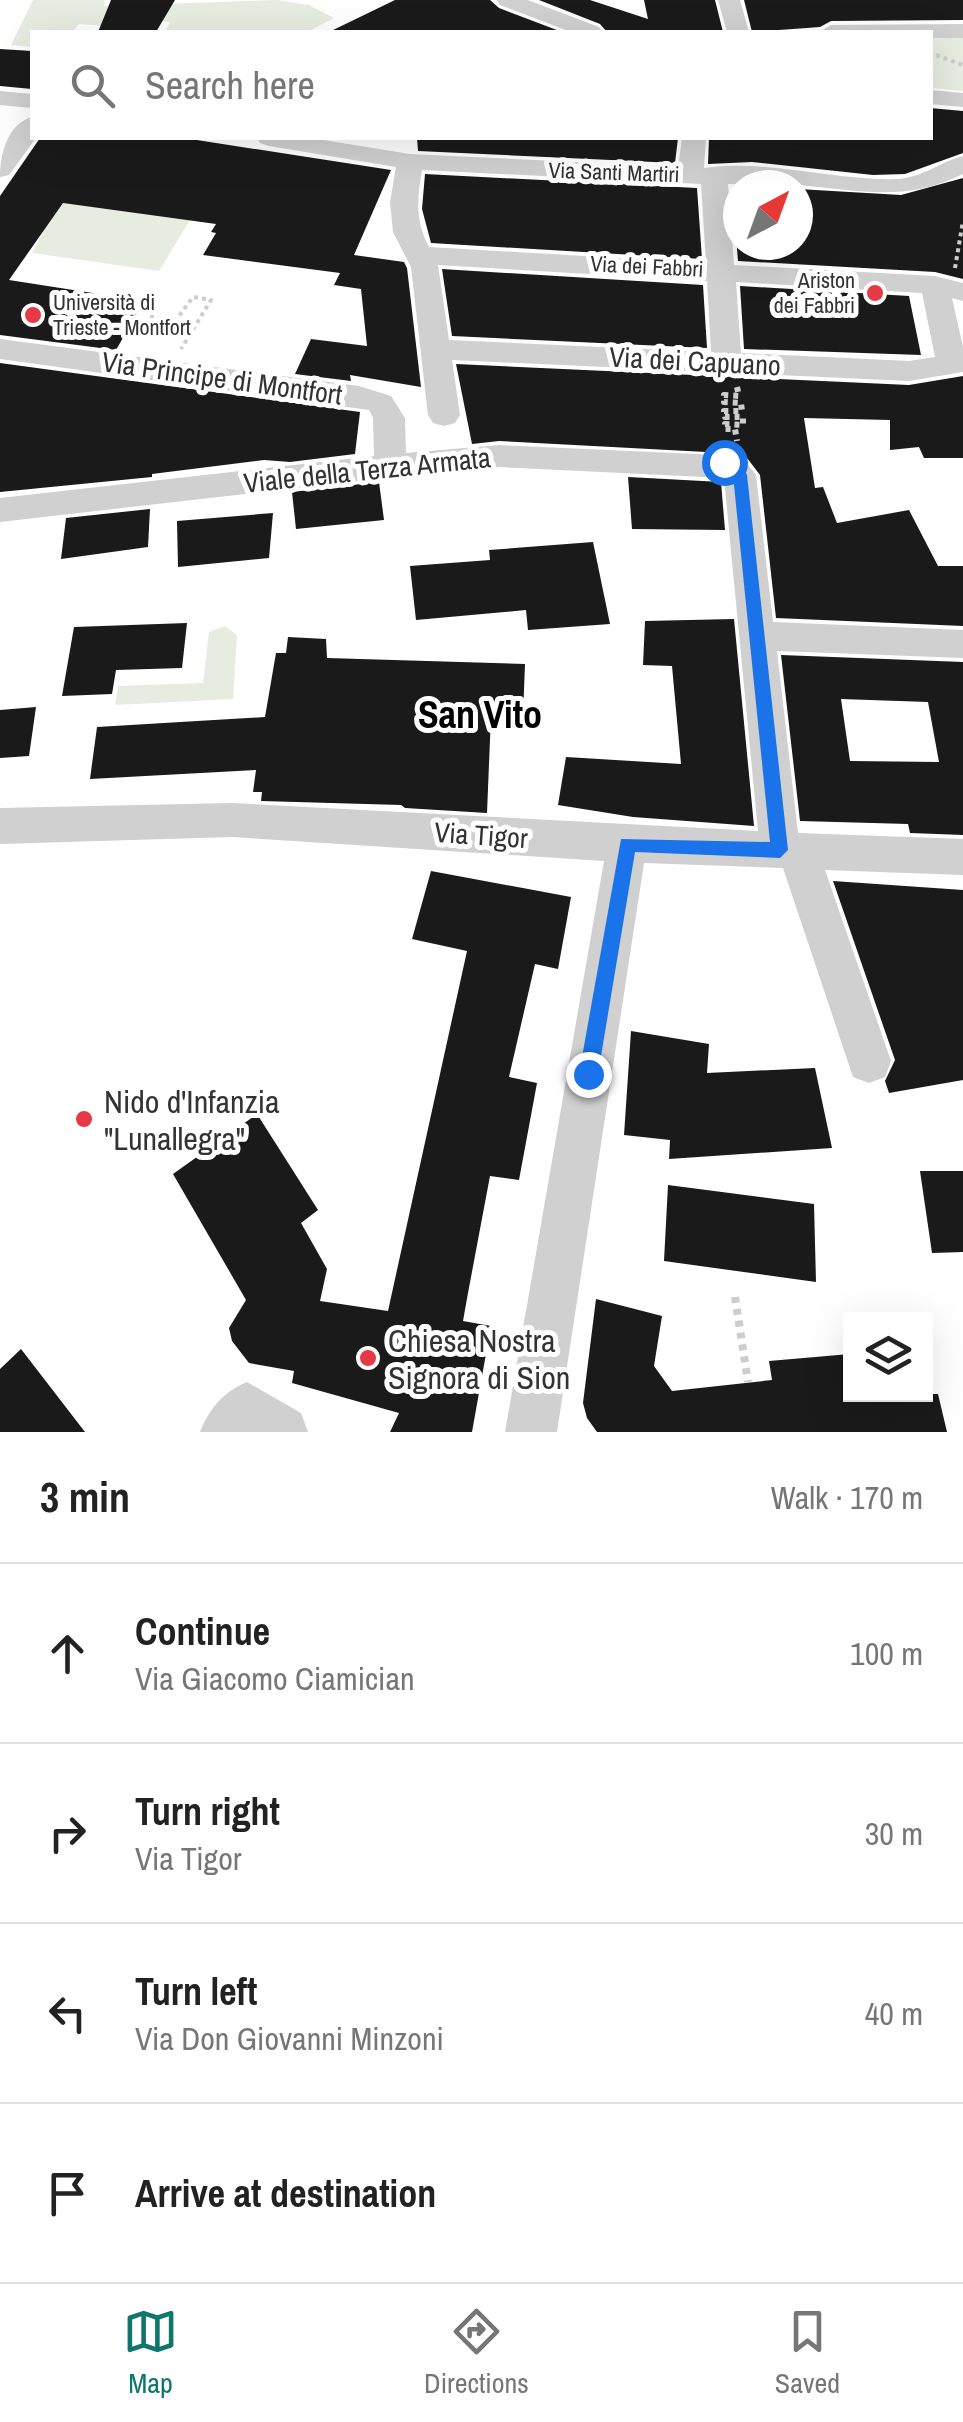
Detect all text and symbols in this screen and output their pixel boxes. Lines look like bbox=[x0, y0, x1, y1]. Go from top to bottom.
search box bbox=[30, 30, 933, 140]
icon: search bbox=[65, 58, 120, 113]
text: Search here bbox=[145, 60, 315, 111]
street label: Via Santi Martiri bbox=[548, 155, 680, 189]
north arrow bbox=[723, 170, 813, 260]
street label: Via dei Fabbri bbox=[590, 248, 704, 284]
place label: Ariston dei Fabbri bbox=[774, 265, 855, 320]
marker: Ariston dei Fabbri bbox=[864, 282, 886, 304]
place label: Università di Trieste - Montfort bbox=[53, 287, 191, 342]
marker: Università di Trieste - Montfort bbox=[22, 304, 44, 326]
street label: Via dei Capuano bbox=[608, 338, 782, 384]
street label: Via Principe di Montfort bbox=[99, 342, 345, 414]
street label: Viale della Terza Armata bbox=[242, 438, 493, 502]
route start bbox=[702, 440, 748, 486]
district label: San Vito bbox=[418, 689, 542, 740]
street label: Via Tigor bbox=[433, 813, 529, 857]
route end bbox=[566, 1052, 612, 1098]
place label: Nido d'Infanzia "Lunallegra" bbox=[104, 1080, 280, 1160]
marker: Nido d'Infanzia "Lunallegra" bbox=[73, 1108, 95, 1130]
map controls bbox=[843, 1312, 933, 1402]
button: layers bbox=[843, 1312, 933, 1402]
place label: Chiesa Nostra Signora di Sion bbox=[388, 1319, 570, 1399]
marker: Chiesa Nostra Signora di Sion bbox=[357, 1347, 379, 1369]
text: 3 min bbox=[40, 1469, 130, 1525]
text: Walk · 170 m bbox=[771, 1476, 923, 1519]
text: Continue bbox=[135, 1606, 270, 1657]
icon: ahead bbox=[40, 1626, 95, 1681]
text: 100 m bbox=[850, 1632, 923, 1675]
text: Via Giacomo Ciamician bbox=[135, 1657, 415, 1700]
text: Turn right bbox=[135, 1786, 280, 1837]
icon: right bbox=[40, 1806, 95, 1861]
text: 30 m bbox=[865, 1812, 923, 1855]
text: Via Tigor bbox=[135, 1837, 241, 1880]
text: Turn left bbox=[135, 1966, 257, 2017]
icon: left bbox=[40, 1986, 95, 2041]
text: 40 m bbox=[865, 1992, 923, 2035]
text: Via Don Giovanni Minzoni bbox=[135, 2017, 444, 2060]
icon: arrive bbox=[40, 2166, 95, 2221]
text: Arrive at destination bbox=[135, 2168, 436, 2219]
tab: Map bbox=[123, 2304, 178, 2402]
tab: Directions bbox=[424, 2304, 529, 2402]
tab: Saved bbox=[775, 2304, 840, 2402]

